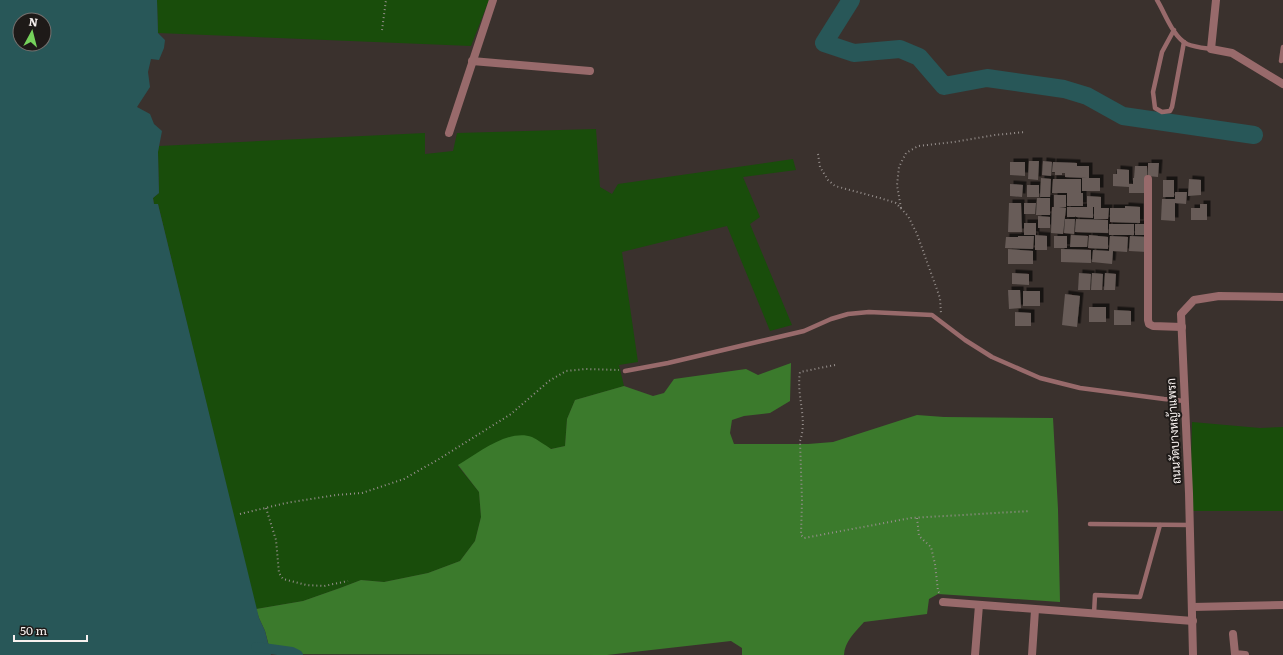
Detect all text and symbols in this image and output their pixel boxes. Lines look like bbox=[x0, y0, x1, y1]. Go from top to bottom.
north arrow bbox=[12, 12, 52, 52]
text: N bbox=[28, 13, 39, 30]
street label: ถนนวัดบางหญ้าแพรก bbox=[1161, 377, 1185, 485]
scale bar bbox=[14, 617, 87, 643]
text: 50 m bbox=[20, 621, 47, 639]

